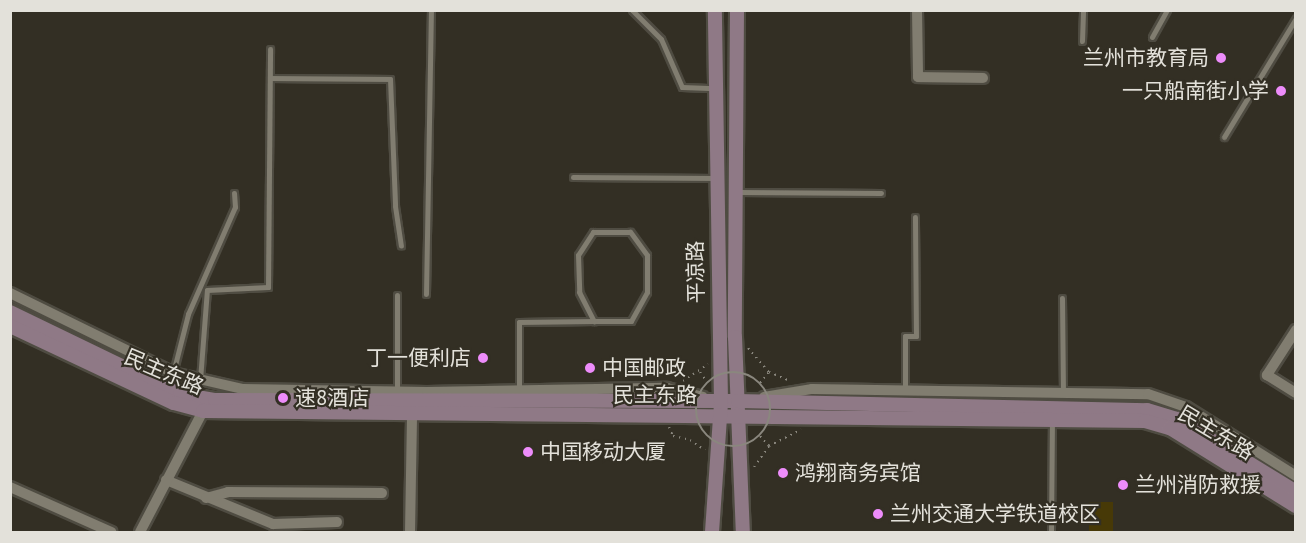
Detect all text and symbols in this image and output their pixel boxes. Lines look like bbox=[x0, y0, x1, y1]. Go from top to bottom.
place label: 兰州市教育局 bbox=[1083, 45, 1209, 71]
marker: 兰州市教育局 bbox=[1214, 51, 1228, 65]
place label: 一只船南街小学 bbox=[1122, 78, 1269, 104]
marker: 一只船南街小学 bbox=[1274, 84, 1288, 98]
street label: 平凉路 bbox=[683, 240, 709, 304]
street label: 民主东路 bbox=[120, 344, 208, 400]
place label: 丁一便利店 bbox=[366, 345, 471, 371]
marker: 丁一便利店 bbox=[476, 351, 490, 365]
place label: 中国邮政 bbox=[602, 355, 686, 381]
marker: 中国邮政 bbox=[583, 361, 597, 375]
street label: 民主东路 bbox=[613, 382, 697, 408]
place label: 速8酒店 bbox=[295, 385, 369, 411]
marker: 速8酒店 bbox=[276, 391, 290, 405]
street label: 民主东路 bbox=[1174, 401, 1258, 465]
place label: 中国移动大厦 bbox=[540, 439, 666, 465]
marker: 中国移动大厦 bbox=[521, 445, 535, 459]
place label: 鸿翔商务宾馆 bbox=[795, 460, 921, 486]
marker: 鸿翔商务宾馆 bbox=[776, 466, 790, 480]
place label: 兰州消防救援 bbox=[1135, 472, 1261, 498]
marker: 兰州消防救援 bbox=[1116, 478, 1130, 492]
place label: 兰州交通大学铁道校区 bbox=[890, 501, 1100, 527]
marker: 兰州交通大学铁道校区 bbox=[871, 507, 885, 521]

